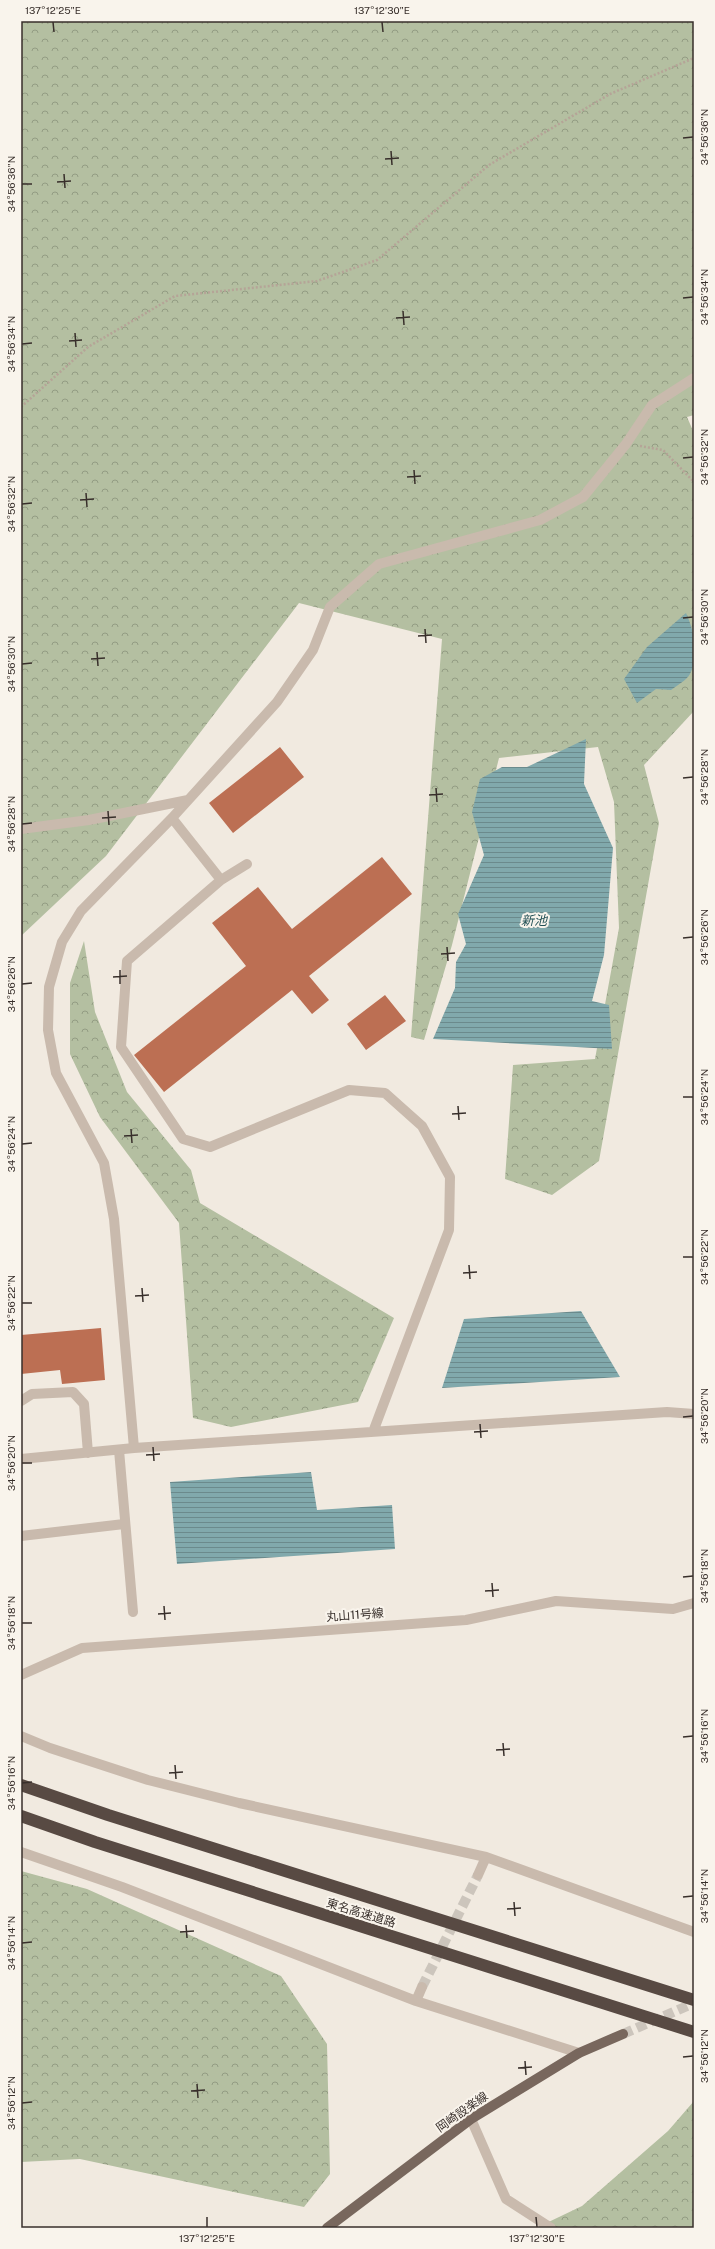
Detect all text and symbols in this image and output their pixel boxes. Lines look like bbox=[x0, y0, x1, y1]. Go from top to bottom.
text: 137°12'25"E bbox=[25, 4, 81, 16]
text: 137°12'30"E bbox=[354, 4, 410, 16]
text: 34°56'36"N bbox=[698, 109, 710, 165]
text: 34°56'36"N bbox=[5, 156, 17, 212]
text: 34°56'34"N bbox=[698, 269, 710, 325]
text: 34°56'34"N bbox=[5, 316, 17, 372]
text: 34°56'32"N bbox=[698, 429, 710, 485]
text: 34°56'32"N bbox=[5, 476, 17, 532]
text: 34°56'30"N bbox=[698, 589, 710, 645]
text: 34°56'30"N bbox=[5, 636, 17, 692]
text: 34°56'28"N bbox=[698, 749, 710, 805]
text: 34°56'28"N bbox=[5, 796, 17, 852]
text: 34°56'26"N bbox=[698, 909, 710, 965]
water label: 新池 bbox=[521, 913, 549, 928]
text: 34°56'26"N bbox=[5, 956, 17, 1012]
text: 34°56'24"N bbox=[698, 1069, 710, 1125]
text: 34°56'24"N bbox=[5, 1116, 17, 1172]
text: 34°56'22"N bbox=[698, 1229, 710, 1285]
text: 34°56'22"N bbox=[5, 1275, 17, 1331]
text: 34°56'20"N bbox=[698, 1388, 710, 1444]
text: 34°56'20"N bbox=[5, 1435, 17, 1491]
text: 34°56'18"N bbox=[698, 1549, 710, 1603]
text: 34°56'18"N bbox=[5, 1596, 17, 1650]
street label: 丸山11号線 bbox=[326, 1606, 384, 1624]
text: 34°56'16"N bbox=[698, 1709, 710, 1763]
text: 34°56'16"N bbox=[5, 1756, 17, 1810]
text: 34°56'14"N bbox=[698, 1869, 710, 1923]
street label: 東名高速道路 bbox=[325, 1896, 397, 1930]
text: 34°56'14"N bbox=[5, 1916, 17, 1970]
text: 34°56'12"N bbox=[698, 2029, 710, 2083]
text: 34°56'12"N bbox=[5, 2076, 17, 2130]
street label: 岡崎設楽線 bbox=[433, 2089, 491, 2135]
text: 137°12'25"E bbox=[179, 2232, 235, 2244]
text: 137°12'30"E bbox=[509, 2232, 565, 2244]

